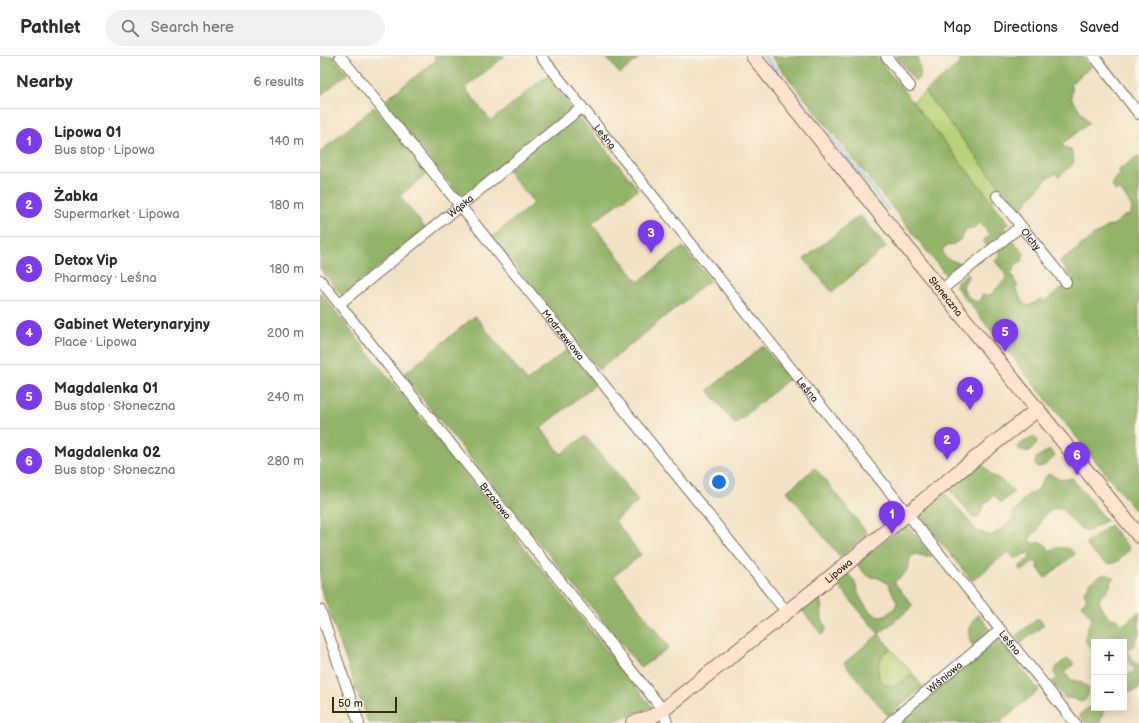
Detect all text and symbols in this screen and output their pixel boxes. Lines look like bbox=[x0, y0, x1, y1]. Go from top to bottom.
search box bbox=[105, 10, 385, 46]
text: Pathlet bbox=[20, 16, 81, 39]
icon: search bbox=[119, 17, 141, 39]
text: Search here bbox=[151, 18, 234, 37]
text: Map bbox=[943, 19, 971, 36]
text: Directions bbox=[993, 19, 1058, 36]
text: Saved bbox=[1080, 19, 1119, 36]
text: Nearby bbox=[16, 72, 73, 92]
text: 6 results bbox=[254, 74, 304, 90]
street label: Leśna bbox=[591, 122, 618, 152]
text: Lipowa 01 bbox=[54, 123, 121, 142]
text: 1 bbox=[26, 133, 32, 149]
text: 140 m bbox=[269, 133, 304, 149]
text: Bus stop · Lipowa bbox=[54, 142, 155, 158]
text: Żabka bbox=[54, 187, 98, 206]
street label: Wąska bbox=[446, 192, 476, 221]
text: 2 bbox=[25, 197, 33, 213]
text: 180 m bbox=[269, 197, 304, 213]
text: Supermarket · Lipowa bbox=[54, 206, 180, 222]
pin: 3 bbox=[638, 220, 664, 253]
street label: Olchy bbox=[1018, 226, 1043, 253]
text: Detox Vip bbox=[54, 251, 118, 270]
text: 3 bbox=[25, 261, 33, 277]
text: 180 m bbox=[269, 261, 304, 277]
text: Pharmacy · Leśna bbox=[54, 270, 157, 286]
street label: Słoneczna bbox=[926, 274, 965, 319]
street label: Modrzewiowa bbox=[539, 307, 587, 363]
text: Gabinet Weterynaryjny bbox=[54, 315, 210, 334]
pin: 5 bbox=[992, 319, 1018, 352]
text: 4 bbox=[25, 325, 33, 341]
text: 200 m bbox=[267, 325, 304, 341]
text: Place · Lipowa bbox=[54, 334, 137, 350]
street label: Leśna bbox=[794, 375, 821, 405]
pin: 4 bbox=[957, 377, 983, 410]
text: Magdalenka 01 bbox=[54, 379, 158, 398]
text: 5 bbox=[25, 389, 33, 405]
text: 240 m bbox=[267, 389, 304, 405]
text: Bus stop · Słoneczna bbox=[54, 398, 175, 414]
pin: 2 bbox=[934, 427, 960, 460]
pin: 6 bbox=[1064, 442, 1090, 475]
text: Magdalenka 02 bbox=[54, 443, 161, 462]
text: 6 bbox=[25, 453, 33, 469]
text: 280 m bbox=[267, 453, 304, 469]
text: Bus stop · Słoneczna bbox=[54, 462, 175, 478]
your location bbox=[709, 472, 729, 492]
street label: Brzozowa bbox=[477, 480, 514, 522]
pin: 1 bbox=[879, 501, 905, 534]
street label: Lipowa bbox=[823, 556, 855, 586]
street label: Leśna bbox=[996, 628, 1023, 658]
map controls bbox=[1091, 639, 1127, 711]
button: + bbox=[1091, 639, 1127, 675]
street label: Wiśniowa bbox=[925, 659, 965, 696]
button: − bbox=[1091, 675, 1127, 711]
scale bar bbox=[332, 695, 397, 714]
text: 50 m bbox=[338, 697, 363, 710]

